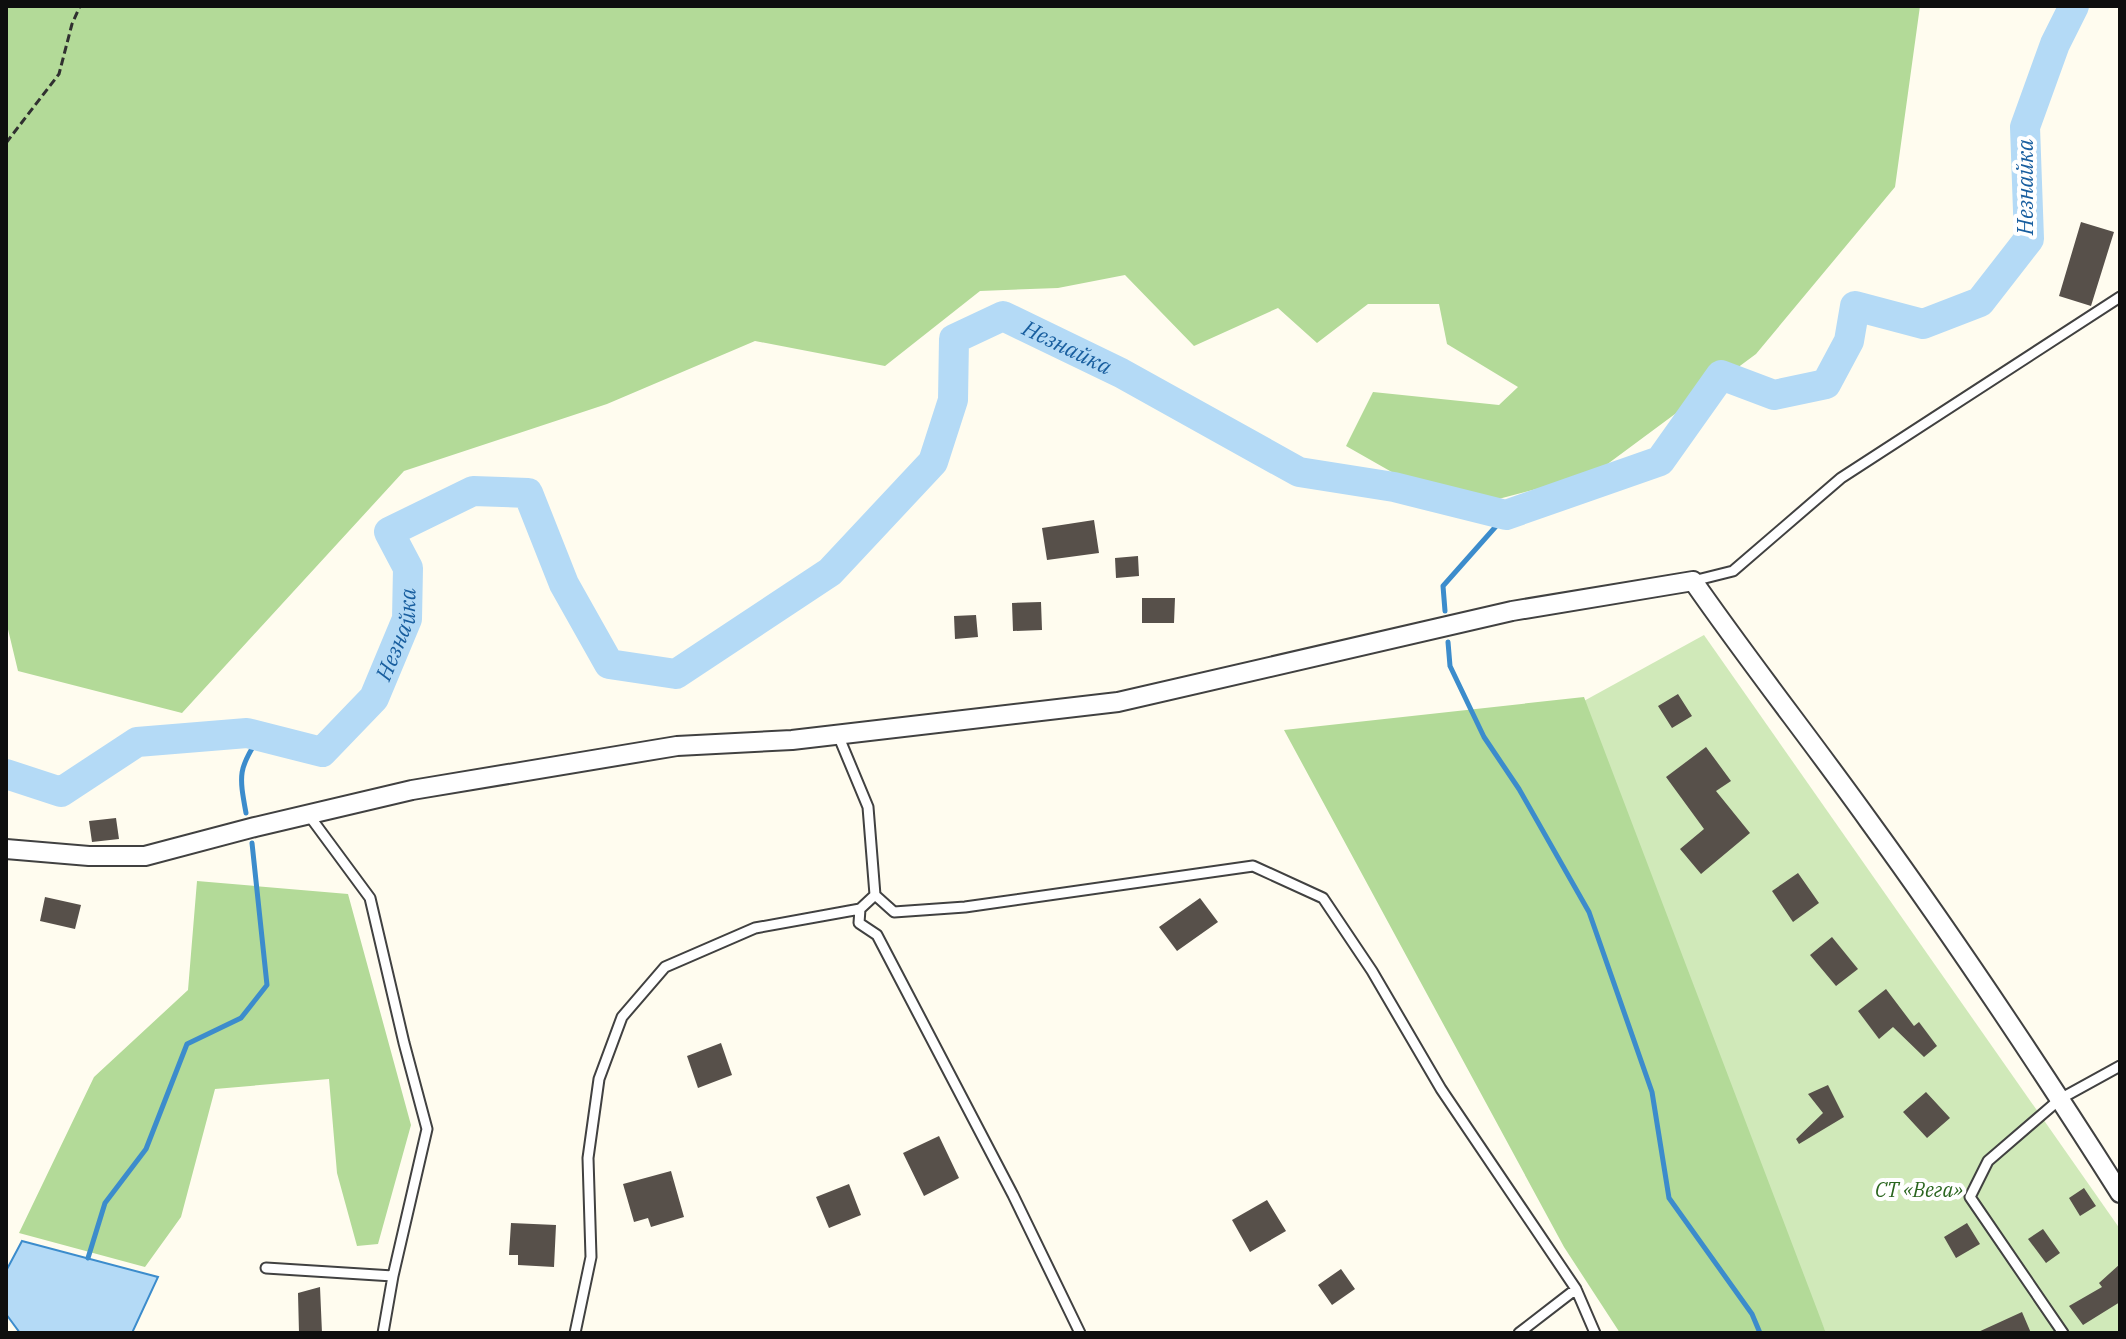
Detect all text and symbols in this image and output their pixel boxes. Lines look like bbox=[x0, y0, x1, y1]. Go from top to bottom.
water label: Незнайка bbox=[2010, 139, 2039, 236]
water label: Незнайка bbox=[1017, 312, 1117, 381]
water label: Незнайка bbox=[368, 588, 422, 685]
park label: СТ «Вега» bbox=[1875, 1176, 1963, 1203]

